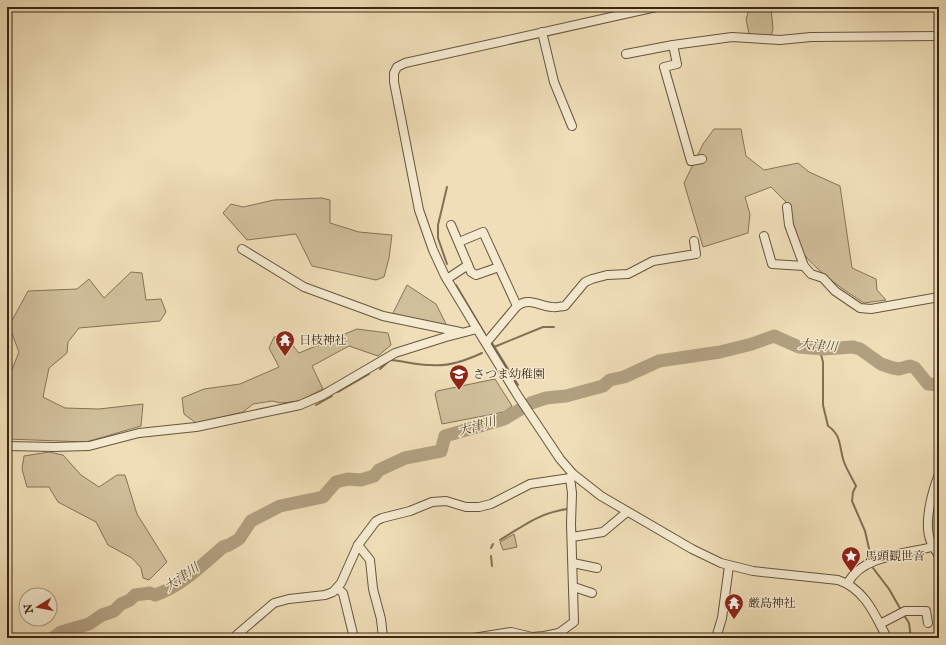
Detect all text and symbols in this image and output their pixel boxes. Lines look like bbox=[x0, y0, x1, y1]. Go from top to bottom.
temple icon: 日枝神社 bbox=[274, 329, 296, 357]
place label: 日枝神社 bbox=[299, 333, 347, 348]
water label: 大津川 bbox=[798, 336, 840, 356]
school or university icon: さつま幼稚園 bbox=[448, 363, 470, 391]
place label: さつま幼稚園 bbox=[473, 367, 545, 382]
water label: 大津川 bbox=[456, 413, 500, 441]
place icon: 馬頭観世音 bbox=[840, 545, 862, 573]
place label: 馬頭観世音 bbox=[865, 549, 925, 564]
water label: 大津川 bbox=[161, 559, 204, 596]
north arrow bbox=[18, 587, 58, 627]
temple icon: 厳島神社 bbox=[723, 592, 745, 620]
place label: 厳島神社 bbox=[748, 596, 796, 611]
text: N bbox=[21, 602, 37, 616]

